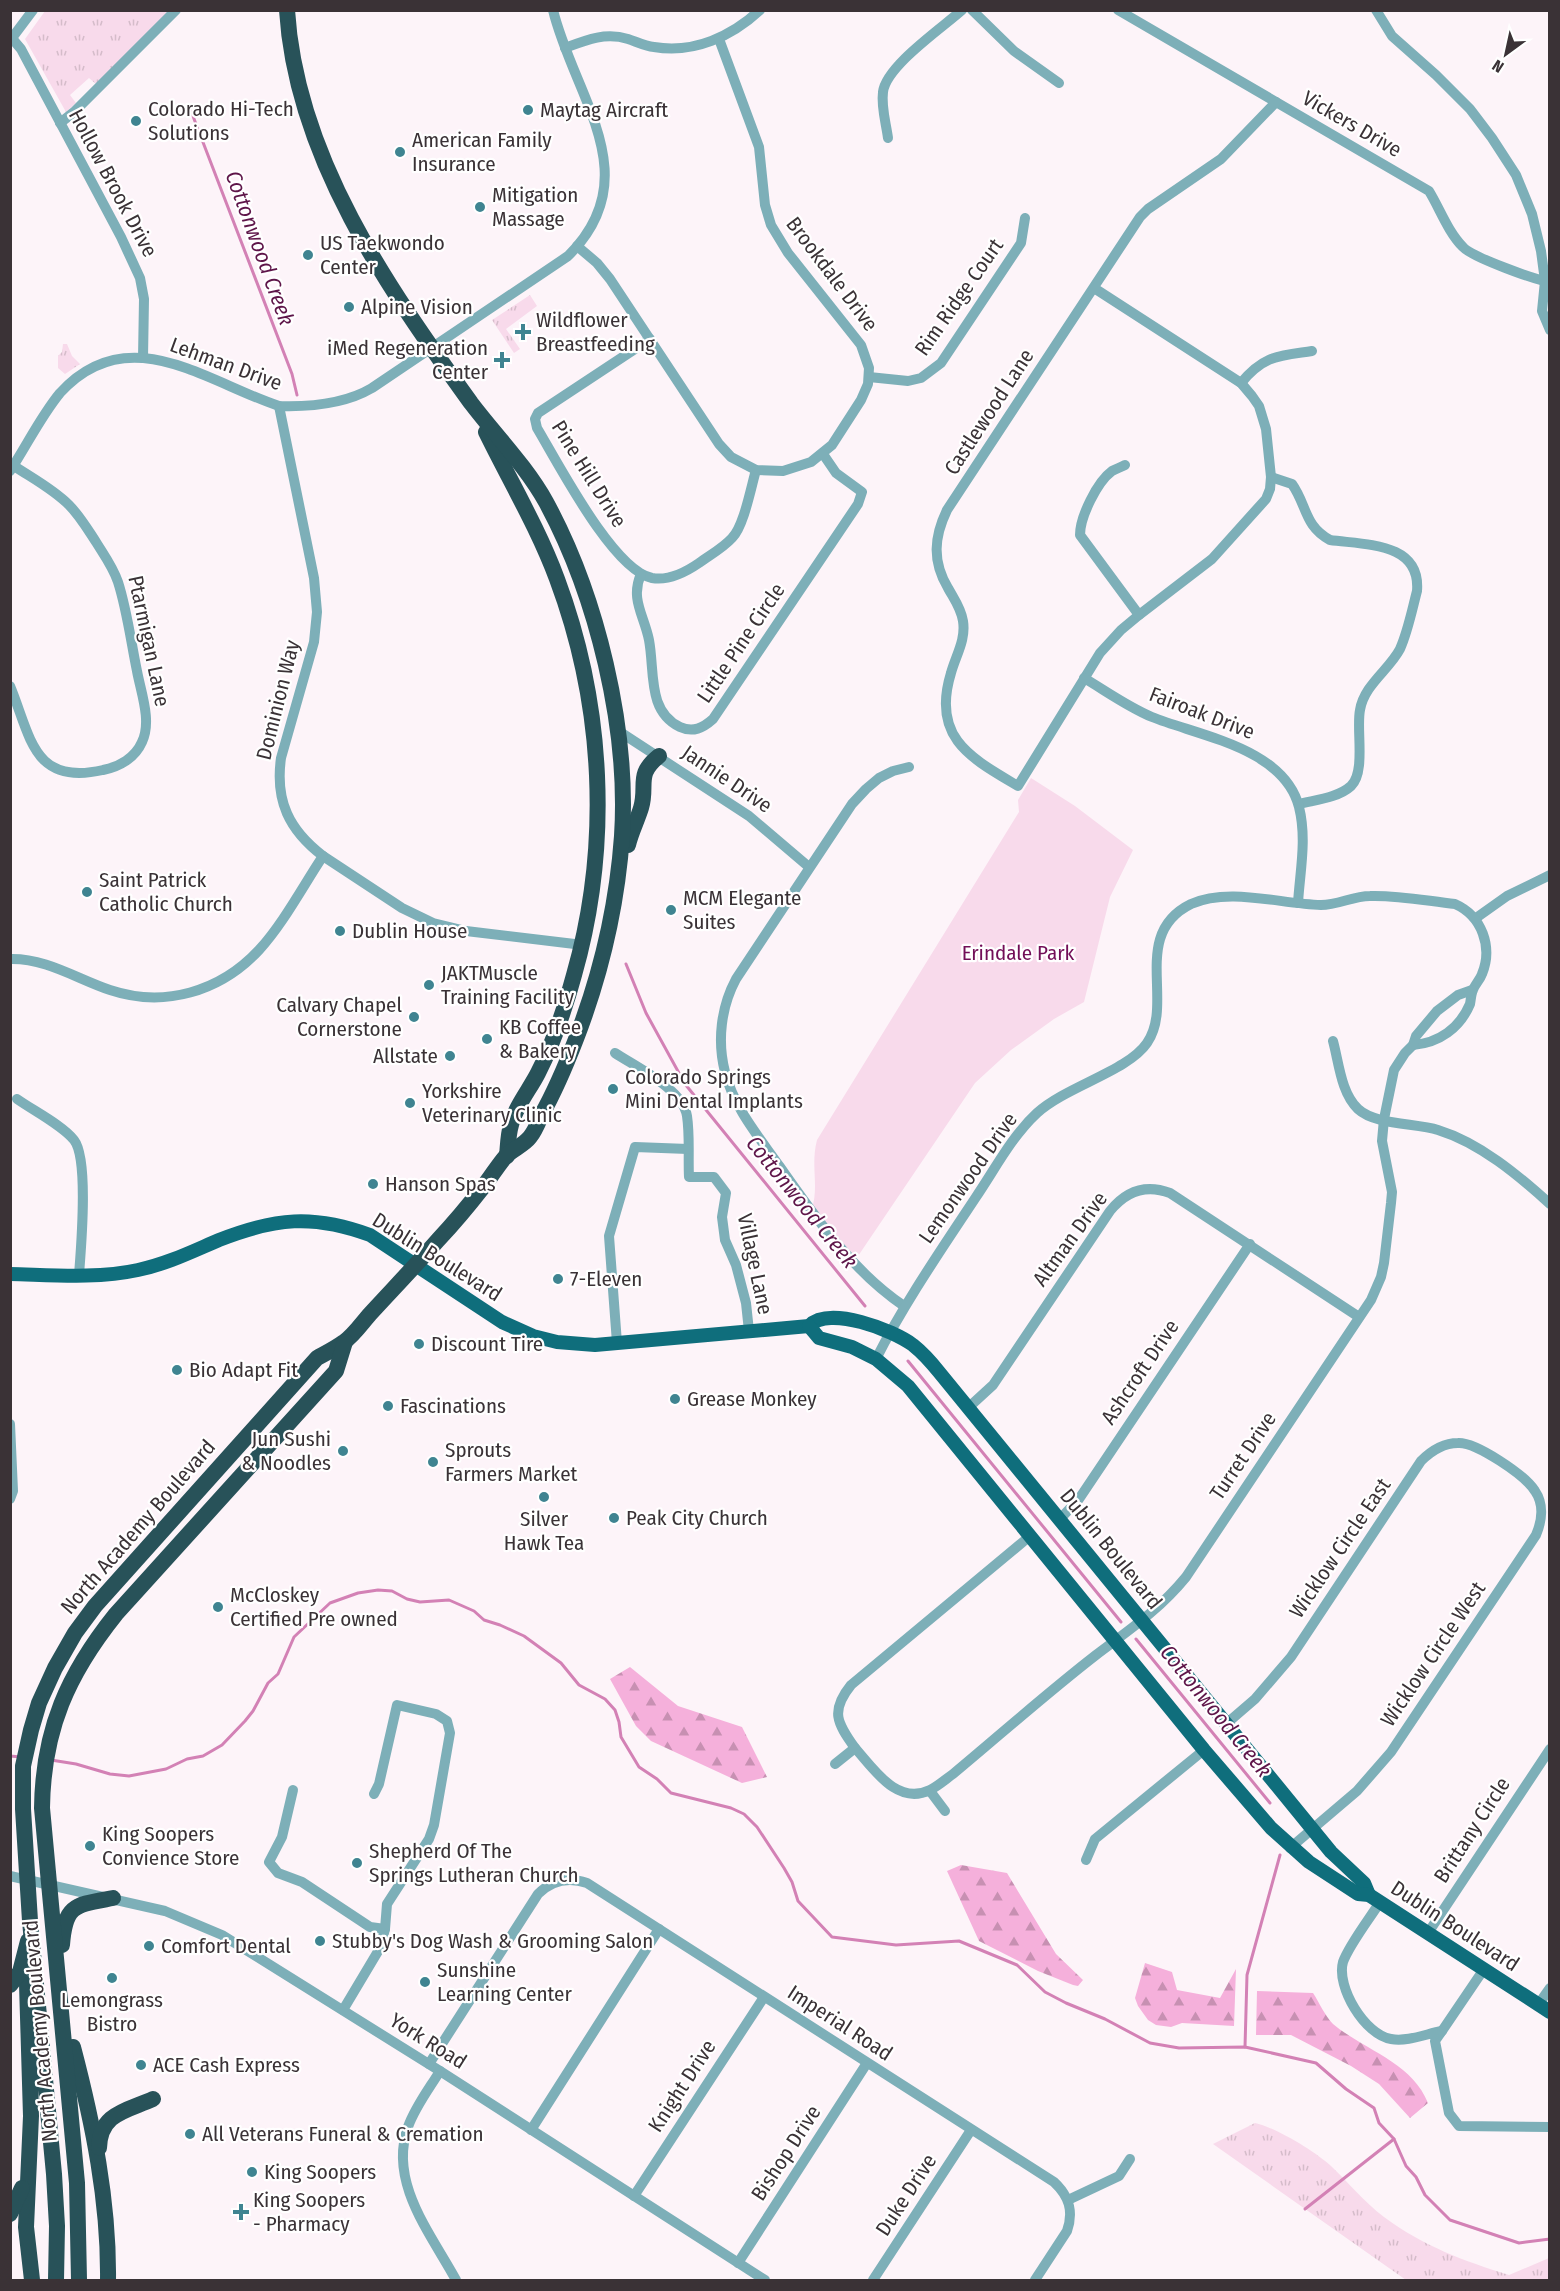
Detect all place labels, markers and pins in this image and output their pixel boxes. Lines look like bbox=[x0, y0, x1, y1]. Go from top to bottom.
place label: Colorado Hi-Tech Solutions bbox=[148, 96, 294, 146]
place label: Maytag Aircraft bbox=[540, 97, 668, 123]
marker: Maytag Aircraft bbox=[521, 103, 535, 117]
marker: Colorado Hi-Tech Solutions bbox=[129, 114, 143, 128]
place label: American Family Insurance bbox=[412, 127, 552, 177]
marker: American Family Insurance bbox=[393, 145, 407, 159]
place label: Mitigation Massage bbox=[492, 182, 578, 232]
marker: Mitigation Massage bbox=[473, 200, 487, 214]
place label: US Taekwondo Center bbox=[320, 230, 445, 280]
marker: US Taekwondo Center bbox=[301, 248, 315, 262]
place label: Alpine Vision bbox=[361, 294, 473, 320]
marker: Alpine Vision bbox=[342, 300, 356, 314]
place label: Wildflower Breastfeeding bbox=[536, 307, 655, 357]
marker: Wildflower Breastfeeding bbox=[514, 323, 532, 341]
place label: iMed Regeneration Center bbox=[327, 335, 489, 385]
marker: iMed Regeneration Center bbox=[493, 351, 511, 369]
place label: Saint Patrick Catholic Church bbox=[99, 867, 233, 917]
marker: Saint Patrick Catholic Church bbox=[80, 885, 94, 899]
place label: MCM Elegante Suites bbox=[683, 885, 801, 935]
marker: MCM Elegante Suites bbox=[664, 903, 678, 917]
place label: Dublin House bbox=[352, 918, 467, 944]
marker: Dublin House bbox=[333, 924, 347, 938]
place label: JAKTMuscle Training Facility bbox=[441, 960, 575, 1010]
marker: JAKTMuscle Training Facility bbox=[422, 978, 436, 992]
place label: Calvary Chapel Cornerstone bbox=[276, 992, 402, 1042]
marker: Calvary Chapel Cornerstone bbox=[407, 1010, 421, 1024]
place label: KB Coffee & Bakery bbox=[499, 1014, 581, 1064]
marker: KB Coffee & Bakery bbox=[480, 1032, 494, 1046]
place label: Allstate bbox=[373, 1043, 438, 1069]
marker: Allstate bbox=[443, 1049, 457, 1063]
place label: Colorado Springs Mini Dental Implants bbox=[625, 1064, 803, 1114]
place label: Yorkshire Veterinary Clinic bbox=[422, 1078, 562, 1128]
marker: Colorado Springs Mini Dental Implants bbox=[606, 1082, 620, 1096]
marker: Yorkshire Veterinary Clinic bbox=[403, 1096, 417, 1110]
place label: Hanson Spas bbox=[385, 1171, 496, 1197]
marker: Hanson Spas bbox=[366, 1177, 380, 1191]
place label: 7-Eleven bbox=[570, 1266, 642, 1292]
marker: 7-Eleven bbox=[551, 1272, 565, 1286]
place label: Discount Tire bbox=[431, 1331, 543, 1357]
marker: Discount Tire bbox=[412, 1337, 426, 1351]
place label: Bio Adapt Fit bbox=[189, 1357, 298, 1383]
marker: Bio Adapt Fit bbox=[170, 1363, 184, 1377]
place label: Grease Monkey bbox=[687, 1386, 817, 1412]
marker: Grease Monkey bbox=[668, 1392, 682, 1406]
place label: Fascinations bbox=[400, 1393, 506, 1419]
marker: Fascinations bbox=[381, 1399, 395, 1413]
place label: Jun Sushi & Noodles bbox=[241, 1426, 331, 1476]
place label: Sprouts Farmers Market bbox=[445, 1437, 578, 1487]
marker: Jun Sushi & Noodles bbox=[336, 1444, 350, 1458]
marker: Sprouts Farmers Market bbox=[426, 1455, 440, 1469]
marker: Silver Hawk Tea bbox=[537, 1490, 551, 1504]
place label: Peak City Church bbox=[626, 1505, 768, 1531]
place label: Silver Hawk Tea bbox=[504, 1506, 584, 1556]
marker: Peak City Church bbox=[607, 1511, 621, 1525]
place label: McCloskey Certified Pre owned bbox=[230, 1582, 398, 1632]
marker: McCloskey Certified Pre owned bbox=[211, 1600, 225, 1614]
place label: King Soopers Convience Store bbox=[102, 1821, 239, 1871]
place label: Shepherd Of The Springs Lutheran Church bbox=[369, 1838, 578, 1888]
marker: King Soopers Convience Store bbox=[83, 1839, 97, 1853]
marker: Shepherd Of The Springs Lutheran Church bbox=[350, 1856, 364, 1870]
place label: Stubby's Dog Wash & Grooming Salon bbox=[332, 1928, 653, 1954]
place label: Comfort Dental bbox=[161, 1933, 291, 1959]
marker: Stubby's Dog Wash & Grooming Salon bbox=[313, 1934, 327, 1948]
marker: Comfort Dental bbox=[142, 1939, 156, 1953]
place label: Sunshine Learning Center bbox=[437, 1957, 572, 2007]
marker: Lemongrass Bistro bbox=[105, 1971, 119, 1985]
marker: Sunshine Learning Center bbox=[418, 1975, 432, 1989]
place label: Lemongrass Bistro bbox=[61, 1987, 163, 2037]
place label: ACE Cash Express bbox=[153, 2052, 300, 2078]
marker: ACE Cash Express bbox=[134, 2058, 148, 2072]
place label: All Veterans Funeral & Cremation bbox=[202, 2121, 484, 2147]
marker: All Veterans Funeral & Cremation bbox=[183, 2127, 197, 2141]
place label: King Soopers bbox=[264, 2159, 376, 2185]
marker: King Soopers bbox=[245, 2165, 259, 2179]
place label: King Soopers - Pharmacy bbox=[253, 2187, 365, 2237]
marker: King Soopers - Pharmacy bbox=[234, 2205, 248, 2219]

